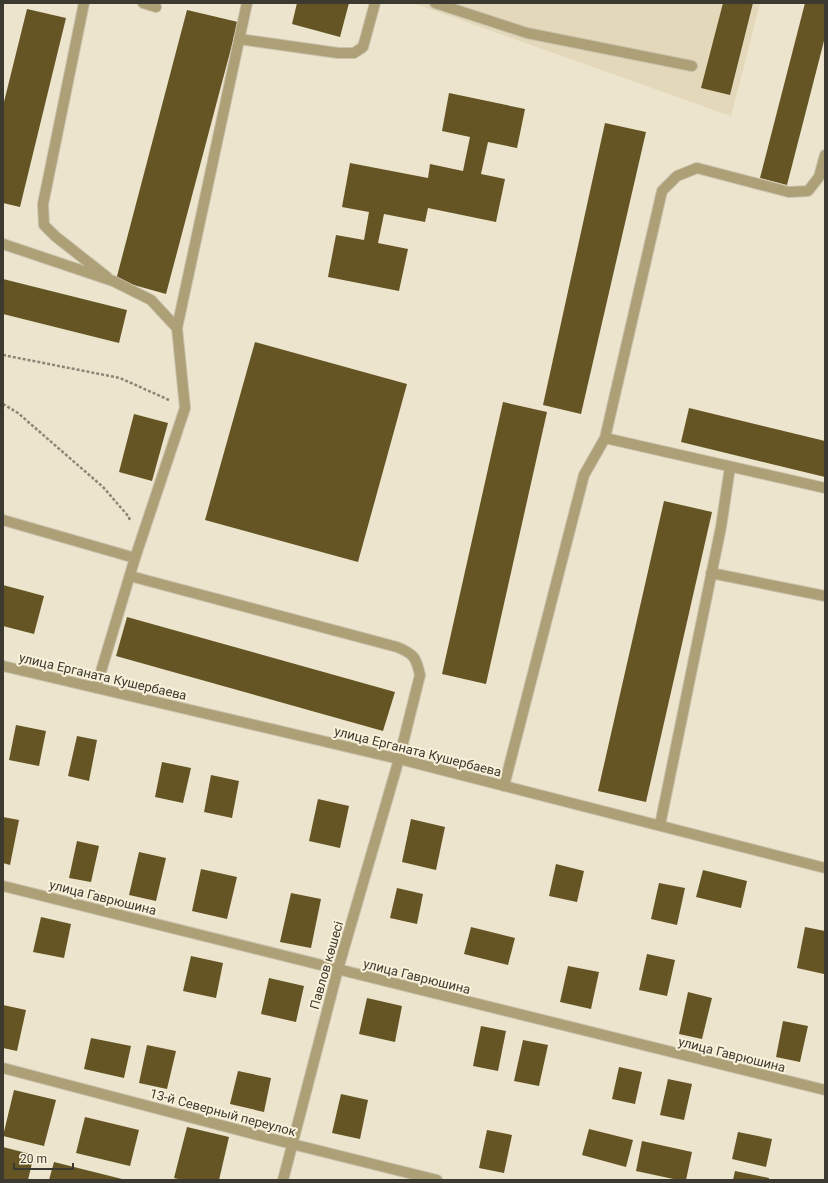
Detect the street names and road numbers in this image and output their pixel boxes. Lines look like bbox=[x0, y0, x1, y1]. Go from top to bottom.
street label: улица Ерганата Кушербаева bbox=[18, 650, 188, 703]
street label: улица Ерганата Кушербаева bbox=[333, 723, 503, 780]
street label: улица Гаврюшина bbox=[48, 877, 158, 918]
street label: Павлов көшесі bbox=[307, 919, 346, 1011]
street label: улица Гаврюшина bbox=[362, 956, 472, 997]
street label: улица Гаврюшина bbox=[677, 1034, 787, 1075]
street label: 13-й Северный переулок bbox=[148, 1086, 298, 1139]

